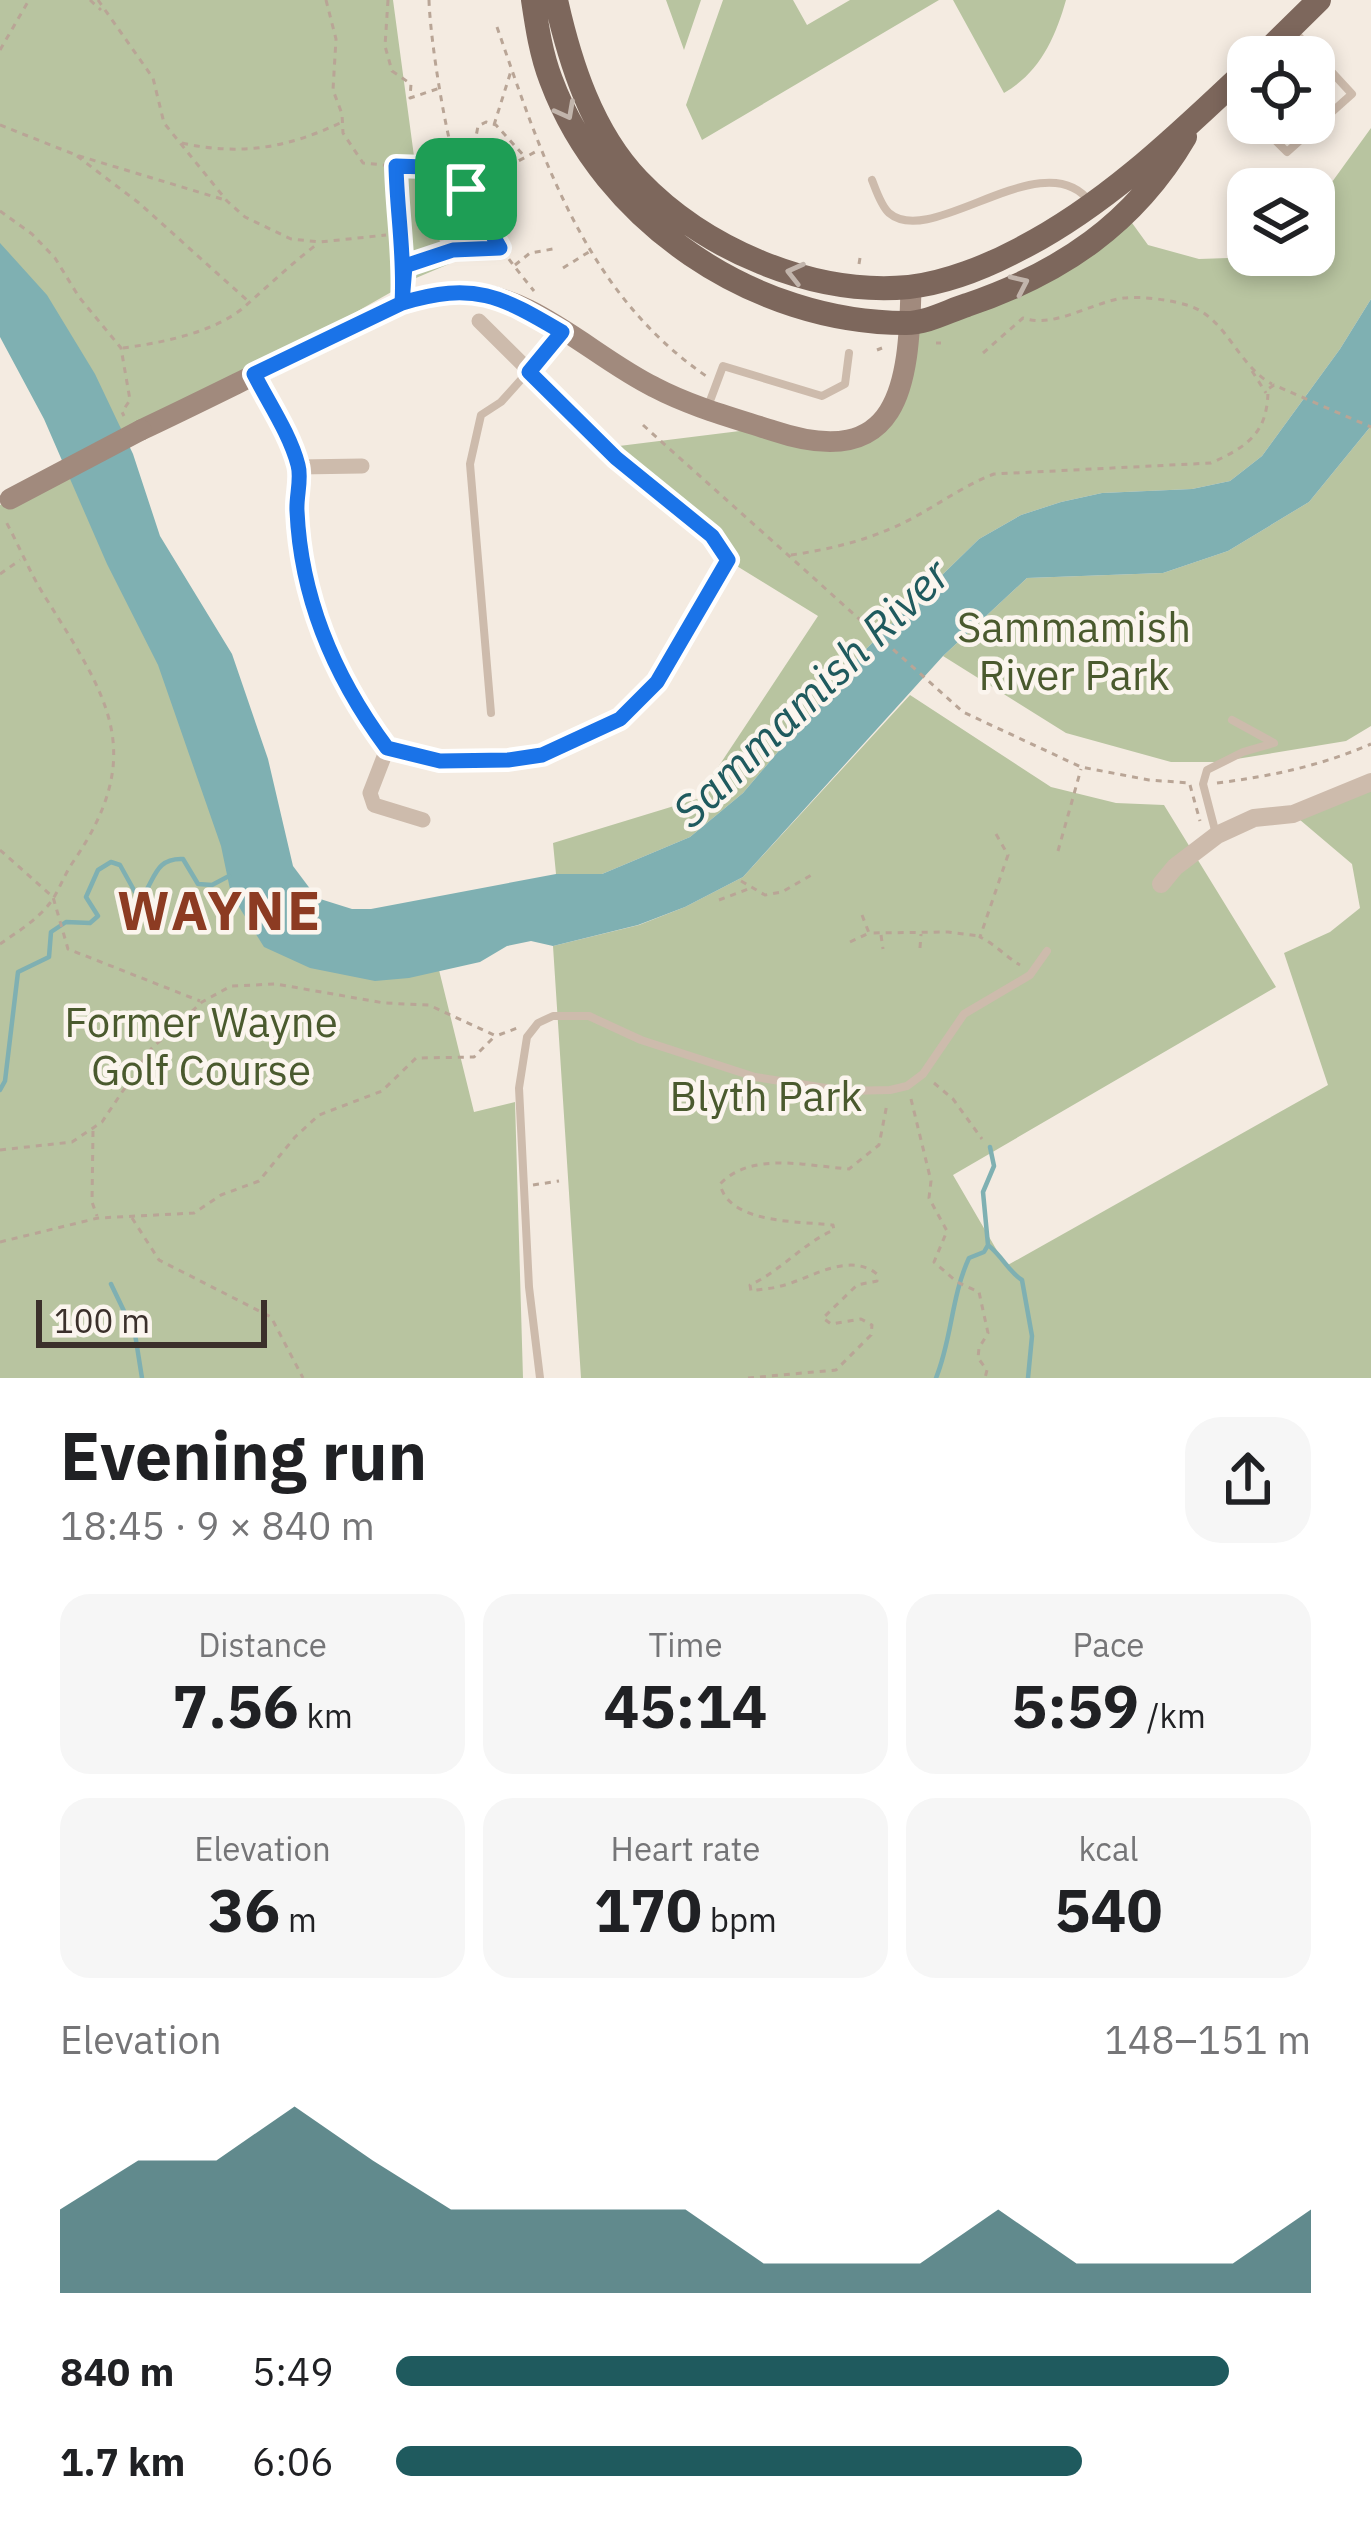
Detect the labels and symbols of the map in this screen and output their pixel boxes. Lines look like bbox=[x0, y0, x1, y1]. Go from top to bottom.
one-way arrow bbox=[552, 99, 575, 120]
pin bbox=[415, 138, 517, 240]
one-way arrow bbox=[786, 262, 806, 287]
one-way arrow bbox=[1008, 275, 1029, 298]
water label: Sammamish River bbox=[660, 544, 962, 839]
park label: Sammamish River Park bbox=[957, 599, 1191, 702]
district label: WAYNE bbox=[117, 875, 323, 945]
park label: Former Wayne Golf Course bbox=[64, 994, 338, 1097]
park label: Blyth Park bbox=[670, 1068, 862, 1123]
scale bar bbox=[36, 1294, 267, 1347]

